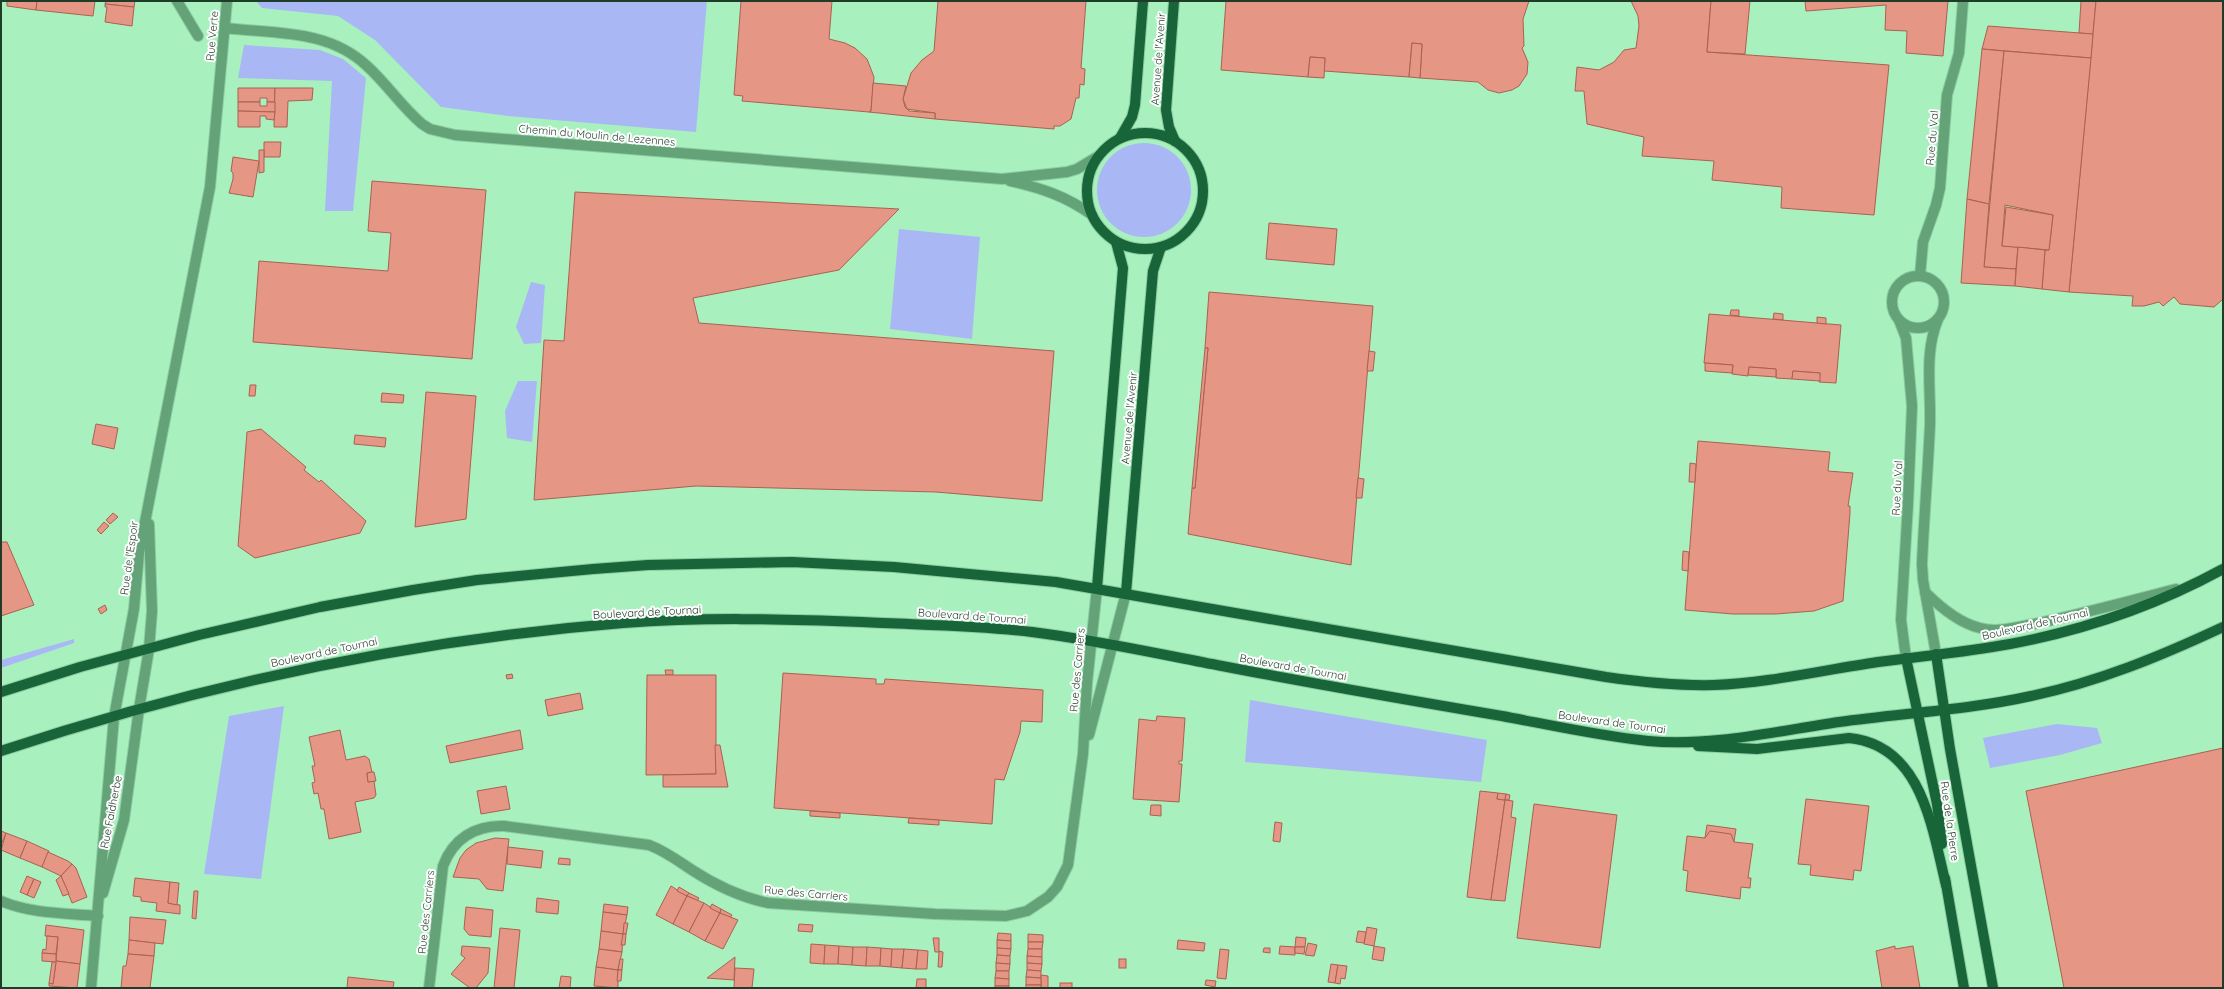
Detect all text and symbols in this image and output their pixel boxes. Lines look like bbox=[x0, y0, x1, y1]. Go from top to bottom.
street label: Rue Verte bbox=[203, 10, 221, 62]
street label: Avenue de l'Avenir bbox=[1148, 11, 1168, 106]
street label: Rue du Val bbox=[1923, 110, 1941, 166]
street label: Chemin du Moulin de Lezennes bbox=[518, 121, 676, 149]
street label: Avenue de l'Avenir bbox=[1118, 370, 1140, 465]
street label: Rue du Val bbox=[1889, 460, 1905, 516]
street label: Rue de l'Espoir bbox=[117, 519, 141, 596]
street label: Boulevard de Tournai bbox=[592, 602, 702, 622]
street label: Boulevard de Tournai bbox=[917, 605, 1027, 627]
street label: Boulevard de Tournai bbox=[1981, 605, 2089, 643]
street label: Rue des Carriers bbox=[1066, 628, 1088, 712]
street label: Boulevard de Tournai bbox=[269, 634, 379, 670]
street label: Boulevard de Tournai bbox=[1238, 651, 1348, 683]
street label: Boulevard de Tournai bbox=[1557, 708, 1667, 736]
street label: Rue Faidherbe bbox=[97, 774, 125, 850]
street label: Rue de la Pierre bbox=[1937, 780, 1963, 862]
street label: Rue des Carriers bbox=[415, 869, 437, 955]
street label: Rue des Carriers bbox=[764, 882, 848, 904]

